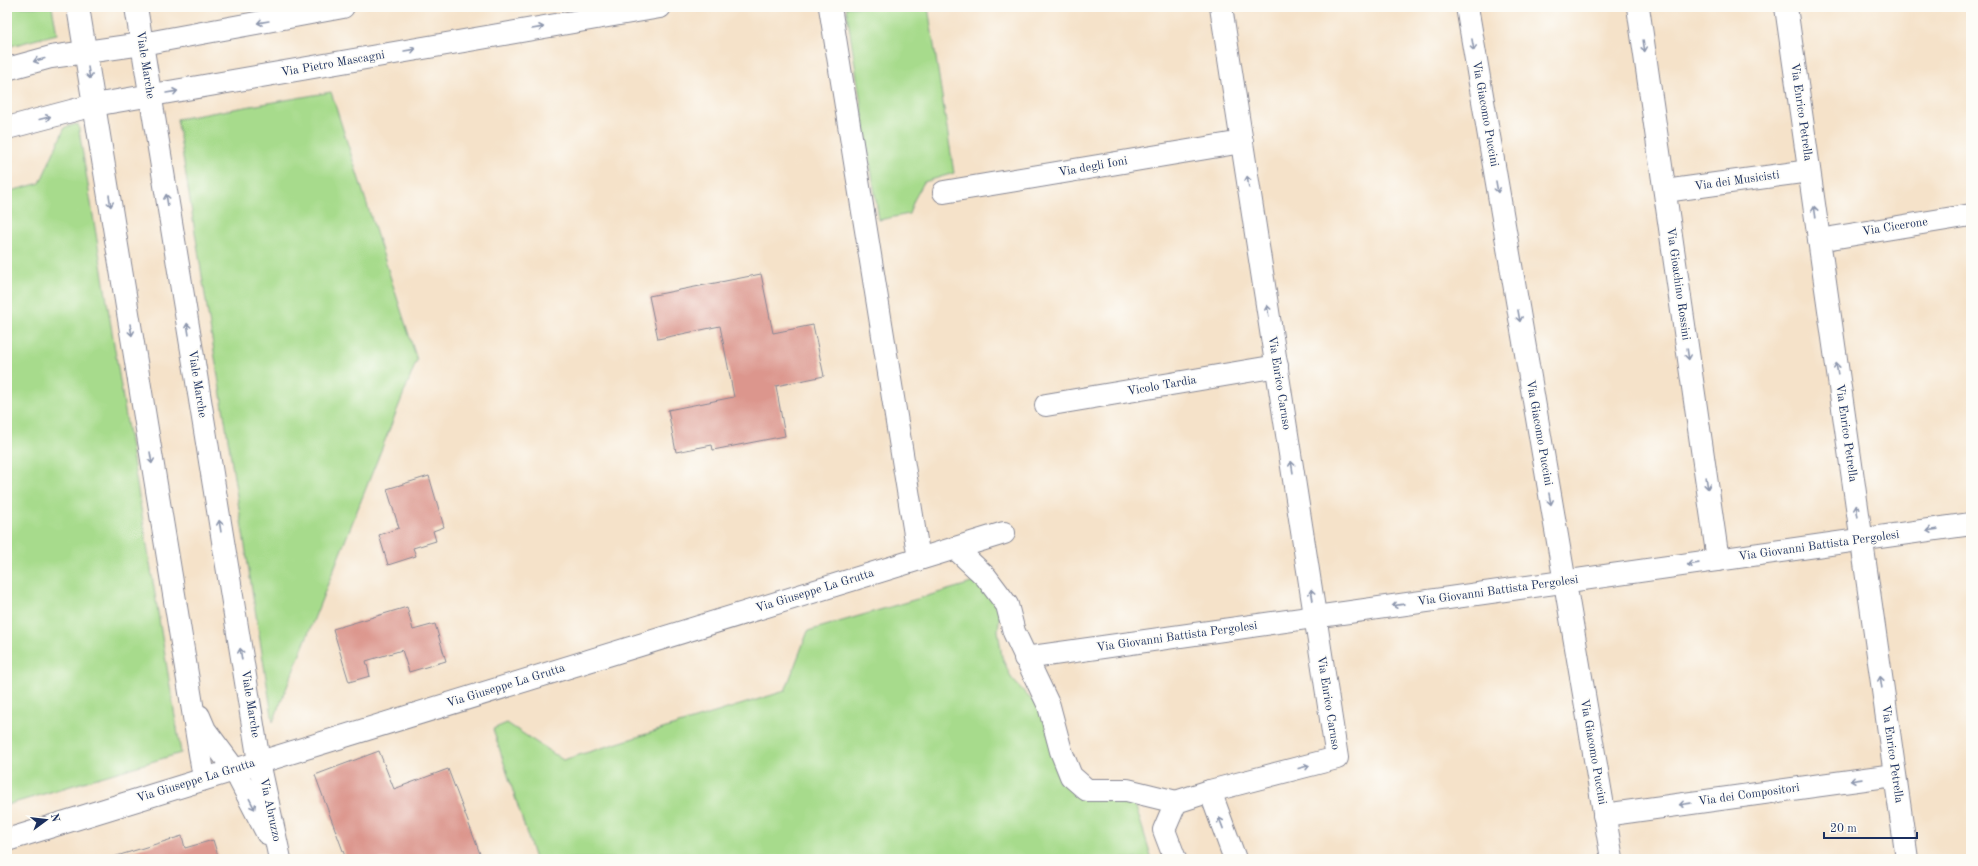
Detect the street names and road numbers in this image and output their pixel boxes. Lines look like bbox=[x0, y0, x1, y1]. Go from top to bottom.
street label: Viale Marche bbox=[134, 30, 156, 100]
street label: Via Pietro Mascagni bbox=[280, 49, 386, 79]
street label: Via Giacomo Puccini bbox=[1470, 60, 1500, 168]
street label: Via Enrico Petrella bbox=[1788, 62, 1814, 162]
street label: Via degli Ioni bbox=[1058, 155, 1128, 179]
street label: Via dei Musicisti bbox=[1694, 169, 1780, 193]
street label: Via Cicerone bbox=[1861, 216, 1929, 238]
street label: Via Gioachino Rossini bbox=[1664, 227, 1692, 341]
street label: Via Enrico Caruso bbox=[1266, 335, 1292, 431]
street label: Viale Marche bbox=[186, 349, 208, 419]
street label: Vicolo Tardia bbox=[1127, 374, 1198, 398]
street label: Via Giacomo Puccini bbox=[1524, 379, 1554, 487]
street label: Via Enrico Petrella bbox=[1833, 383, 1859, 483]
street label: Via Giovanni Battista Pergolesi bbox=[1738, 529, 1900, 563]
street label: Via Giuseppe La Grutta bbox=[754, 567, 876, 615]
street label: Via Giovanni Battista Pergolesi bbox=[1417, 574, 1579, 608]
street label: Via Giovanni Battista Pergolesi bbox=[1096, 620, 1258, 654]
street label: Via Enrico Caruso bbox=[1315, 655, 1341, 751]
street label: Via Giuseppe La Grutta bbox=[445, 662, 567, 710]
street label: Viale Marche bbox=[239, 669, 261, 739]
street label: Via Giacomo Puccini bbox=[1578, 698, 1608, 806]
street label: Via Enrico Petrella bbox=[1879, 704, 1905, 804]
street label: Via Giuseppe La Grutta bbox=[135, 757, 257, 805]
street label: Via Abruzzo bbox=[257, 777, 283, 843]
street label: Via dei Compositori bbox=[1698, 782, 1800, 808]

